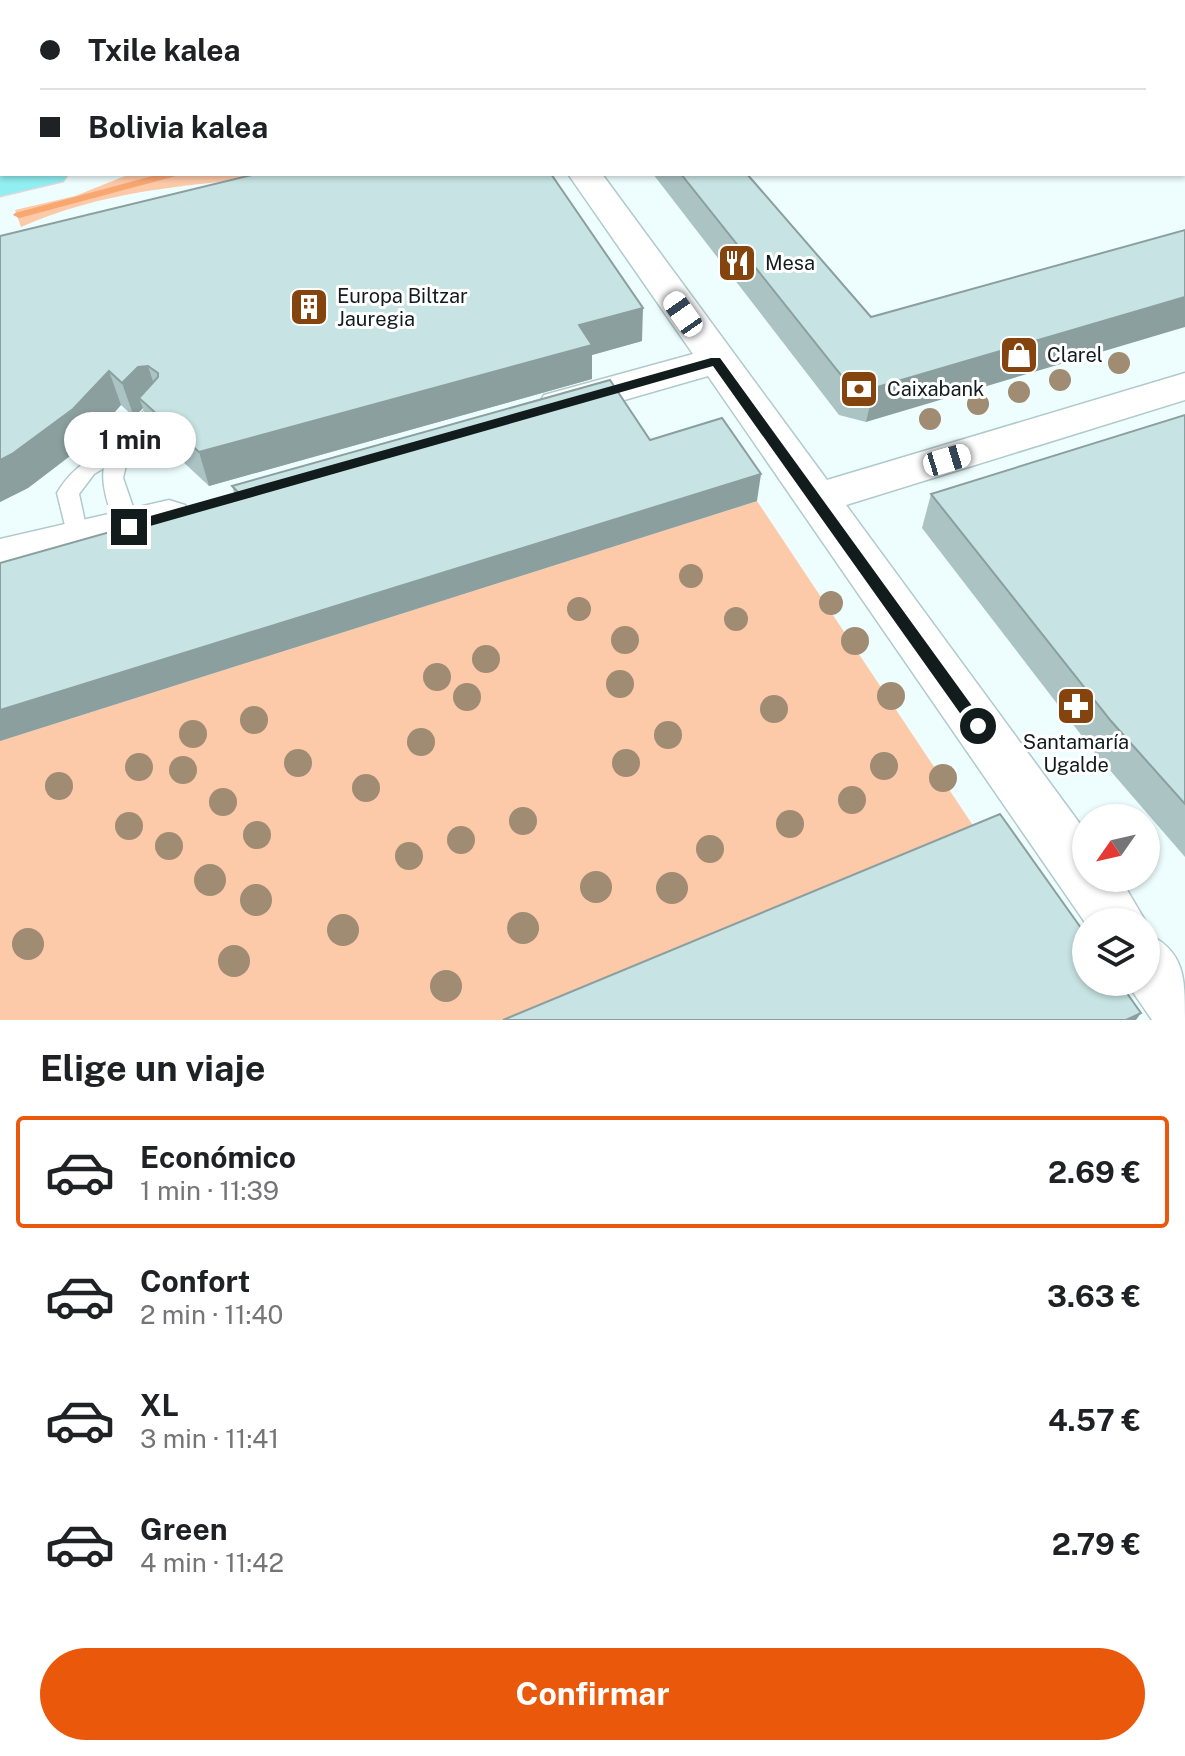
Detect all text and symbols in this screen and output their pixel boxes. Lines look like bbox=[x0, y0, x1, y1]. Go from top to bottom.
text: Txile kalea bbox=[88, 32, 240, 68]
text: Bolivia kalea bbox=[88, 109, 268, 145]
restaurant icon: Mesa bbox=[716, 242, 758, 284]
place label: Mesa bbox=[765, 251, 815, 275]
place label: Europa Biltzar Jauregia bbox=[337, 284, 468, 331]
building icon: Europa Biltzar Jauregia bbox=[288, 286, 330, 328]
car bbox=[659, 287, 707, 341]
shop icon: Clarel bbox=[998, 334, 1040, 376]
place label: Clarel bbox=[1047, 343, 1103, 367]
bank icon: Caixabank bbox=[838, 368, 880, 410]
place label: Caixabank bbox=[887, 377, 984, 401]
callout: 1 min bbox=[63, 411, 195, 467]
text: 1 min bbox=[99, 424, 161, 455]
car bbox=[921, 442, 973, 478]
route end bbox=[111, 509, 147, 545]
pharmacy icon: Santamaría Ugalde bbox=[1055, 685, 1097, 727]
route start bbox=[960, 708, 996, 744]
place label: Santamaría Ugalde bbox=[1023, 730, 1129, 777]
north arrow bbox=[1072, 804, 1160, 892]
map controls bbox=[1072, 804, 1160, 996]
button: layers bbox=[1072, 908, 1160, 996]
text: Elige un viaje bbox=[40, 1047, 265, 1089]
icon: car bbox=[44, 1136, 116, 1208]
text: Económico bbox=[140, 1139, 296, 1175]
text: 2.69 € bbox=[1048, 1154, 1141, 1190]
text: 1 min · 11:39 bbox=[140, 1175, 279, 1206]
icon: car bbox=[44, 1260, 116, 1332]
text: Confort bbox=[140, 1263, 250, 1299]
text: 3.63 € bbox=[1047, 1278, 1141, 1314]
text: 2 min · 11:40 bbox=[140, 1299, 283, 1330]
icon: car bbox=[44, 1384, 116, 1456]
text: XL bbox=[140, 1387, 179, 1423]
text: 4.57 € bbox=[1048, 1402, 1141, 1438]
text: 3 min · 11:41 bbox=[140, 1423, 279, 1454]
icon: car bbox=[44, 1508, 116, 1580]
text: Green bbox=[140, 1511, 227, 1547]
text: 2.79 € bbox=[1052, 1526, 1141, 1562]
text: 4 min · 11:42 bbox=[140, 1547, 284, 1578]
button: Confirmar bbox=[40, 1648, 1145, 1740]

